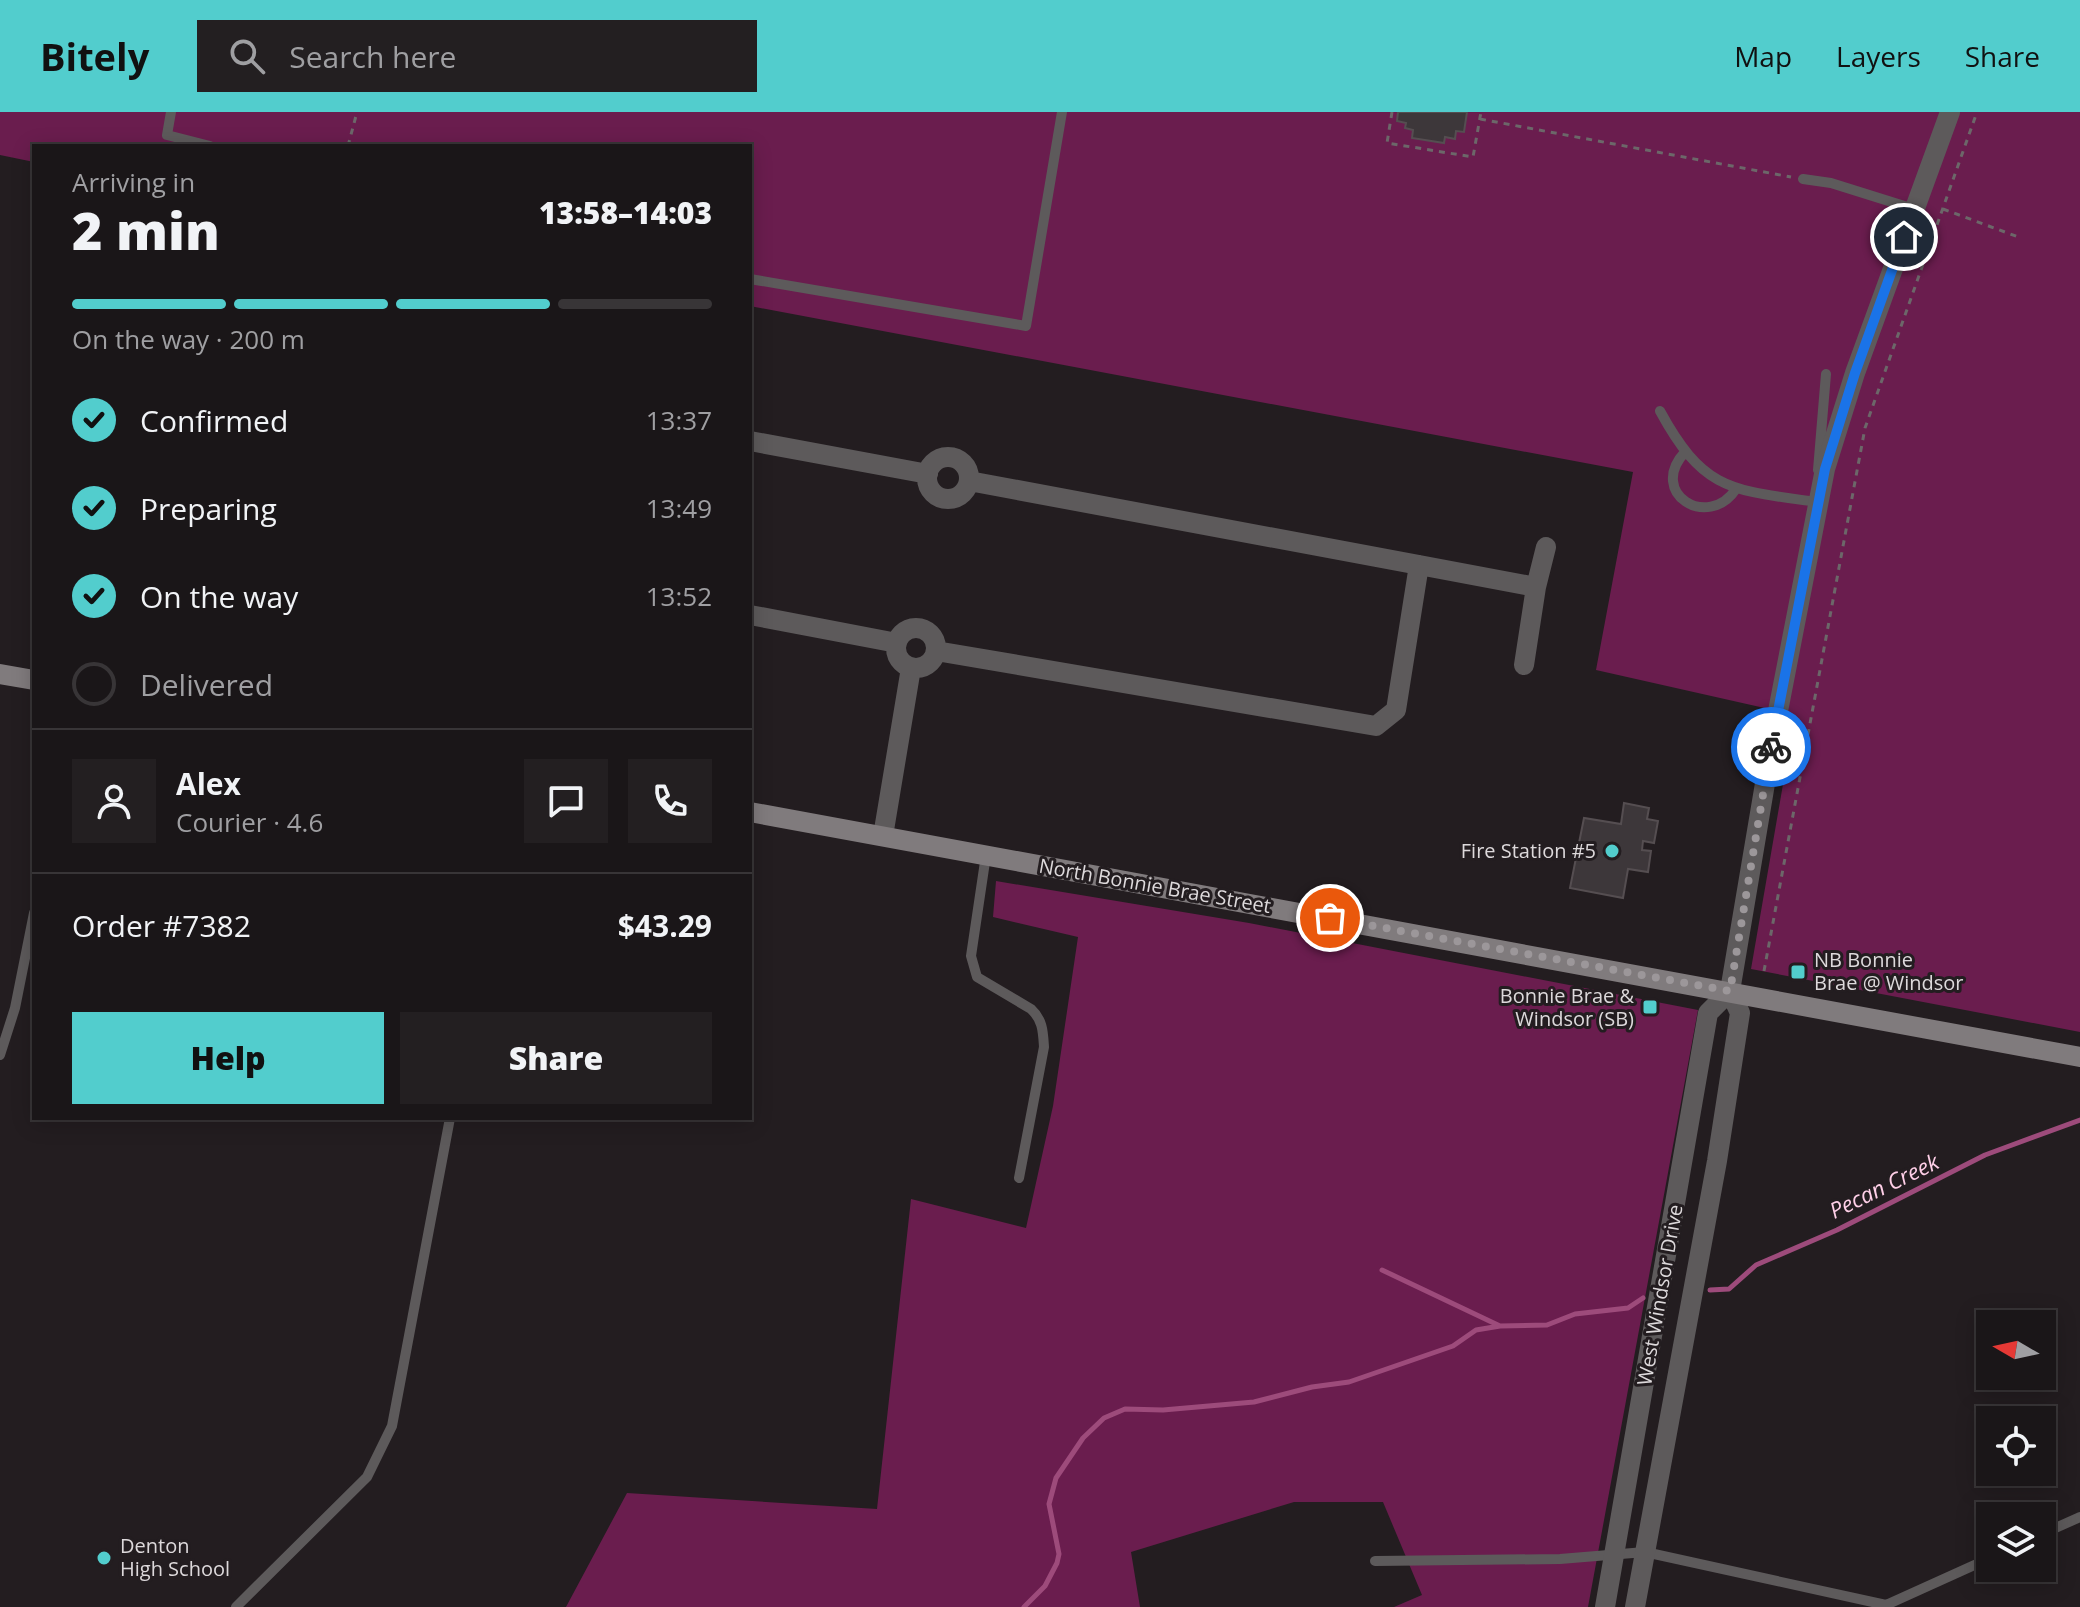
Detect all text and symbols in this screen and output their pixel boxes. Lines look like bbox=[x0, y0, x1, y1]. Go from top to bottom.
search box bbox=[197, 20, 757, 92]
text: Bitely bbox=[40, 30, 149, 82]
icon: search bbox=[225, 34, 269, 78]
text: Search here bbox=[289, 36, 456, 77]
text: Map bbox=[1734, 37, 1792, 75]
text: Layers bbox=[1836, 37, 1921, 75]
text: Share bbox=[1965, 37, 2040, 75]
text: Arriving in bbox=[72, 164, 195, 200]
text: 13:58–14:03 bbox=[539, 192, 712, 233]
text: 2 min bbox=[72, 194, 220, 265]
pin bbox=[1870, 203, 1938, 271]
icon: home bbox=[1882, 215, 1926, 259]
text: On the way · 200 m bbox=[72, 321, 305, 357]
icon: check bbox=[72, 398, 116, 442]
text: Confirmed bbox=[140, 400, 288, 441]
text: 13:37 bbox=[646, 402, 712, 438]
icon: check bbox=[72, 486, 116, 530]
text: Preparing bbox=[140, 488, 277, 529]
text: 13:49 bbox=[646, 490, 712, 526]
icon: check bbox=[72, 574, 116, 618]
text: On the way bbox=[140, 576, 298, 617]
text: 13:52 bbox=[646, 578, 712, 614]
text: Delivered bbox=[140, 664, 273, 705]
courier bbox=[1731, 707, 1811, 787]
icon: bike bbox=[1749, 725, 1793, 769]
button: person bbox=[72, 759, 156, 843]
button: chat bbox=[524, 759, 608, 843]
button: phone bbox=[628, 759, 712, 843]
text: Alex bbox=[176, 763, 241, 804]
text: Courier · 4.6 bbox=[176, 804, 323, 840]
place label: Fire Station #5 bbox=[1461, 837, 1596, 864]
marker: Fire Station #5 bbox=[1603, 842, 1621, 860]
street label: North Bonnie Brae Street bbox=[1037, 852, 1273, 919]
pin bbox=[1296, 884, 1364, 952]
icon: bag bbox=[1308, 896, 1352, 940]
text: Order #7382 bbox=[72, 905, 251, 946]
text: $43.29 bbox=[618, 905, 712, 946]
place label: NB Bonnie Brae @ Windsor bbox=[1814, 946, 1964, 996]
marker: NB Bonnie Brae @ Windsor bbox=[1789, 963, 1807, 981]
place label: Bonnie Brae & Windsor (SB) bbox=[1500, 982, 1634, 1032]
marker: Bonnie Brae & Windsor (SB) bbox=[1641, 998, 1659, 1016]
button: Help bbox=[72, 1012, 384, 1104]
button: Share bbox=[400, 1012, 712, 1104]
water label: Pecan Creek bbox=[1824, 1145, 1945, 1225]
street label: West Windsor Drive bbox=[1630, 1202, 1689, 1388]
north arrow bbox=[1976, 1310, 2056, 1390]
map controls bbox=[1976, 1310, 2056, 1582]
button: locate bbox=[1976, 1406, 2056, 1486]
button: layers bbox=[1976, 1502, 2056, 1582]
place label: Denton High School bbox=[120, 1532, 230, 1582]
marker: Denton High School bbox=[95, 1549, 113, 1567]

